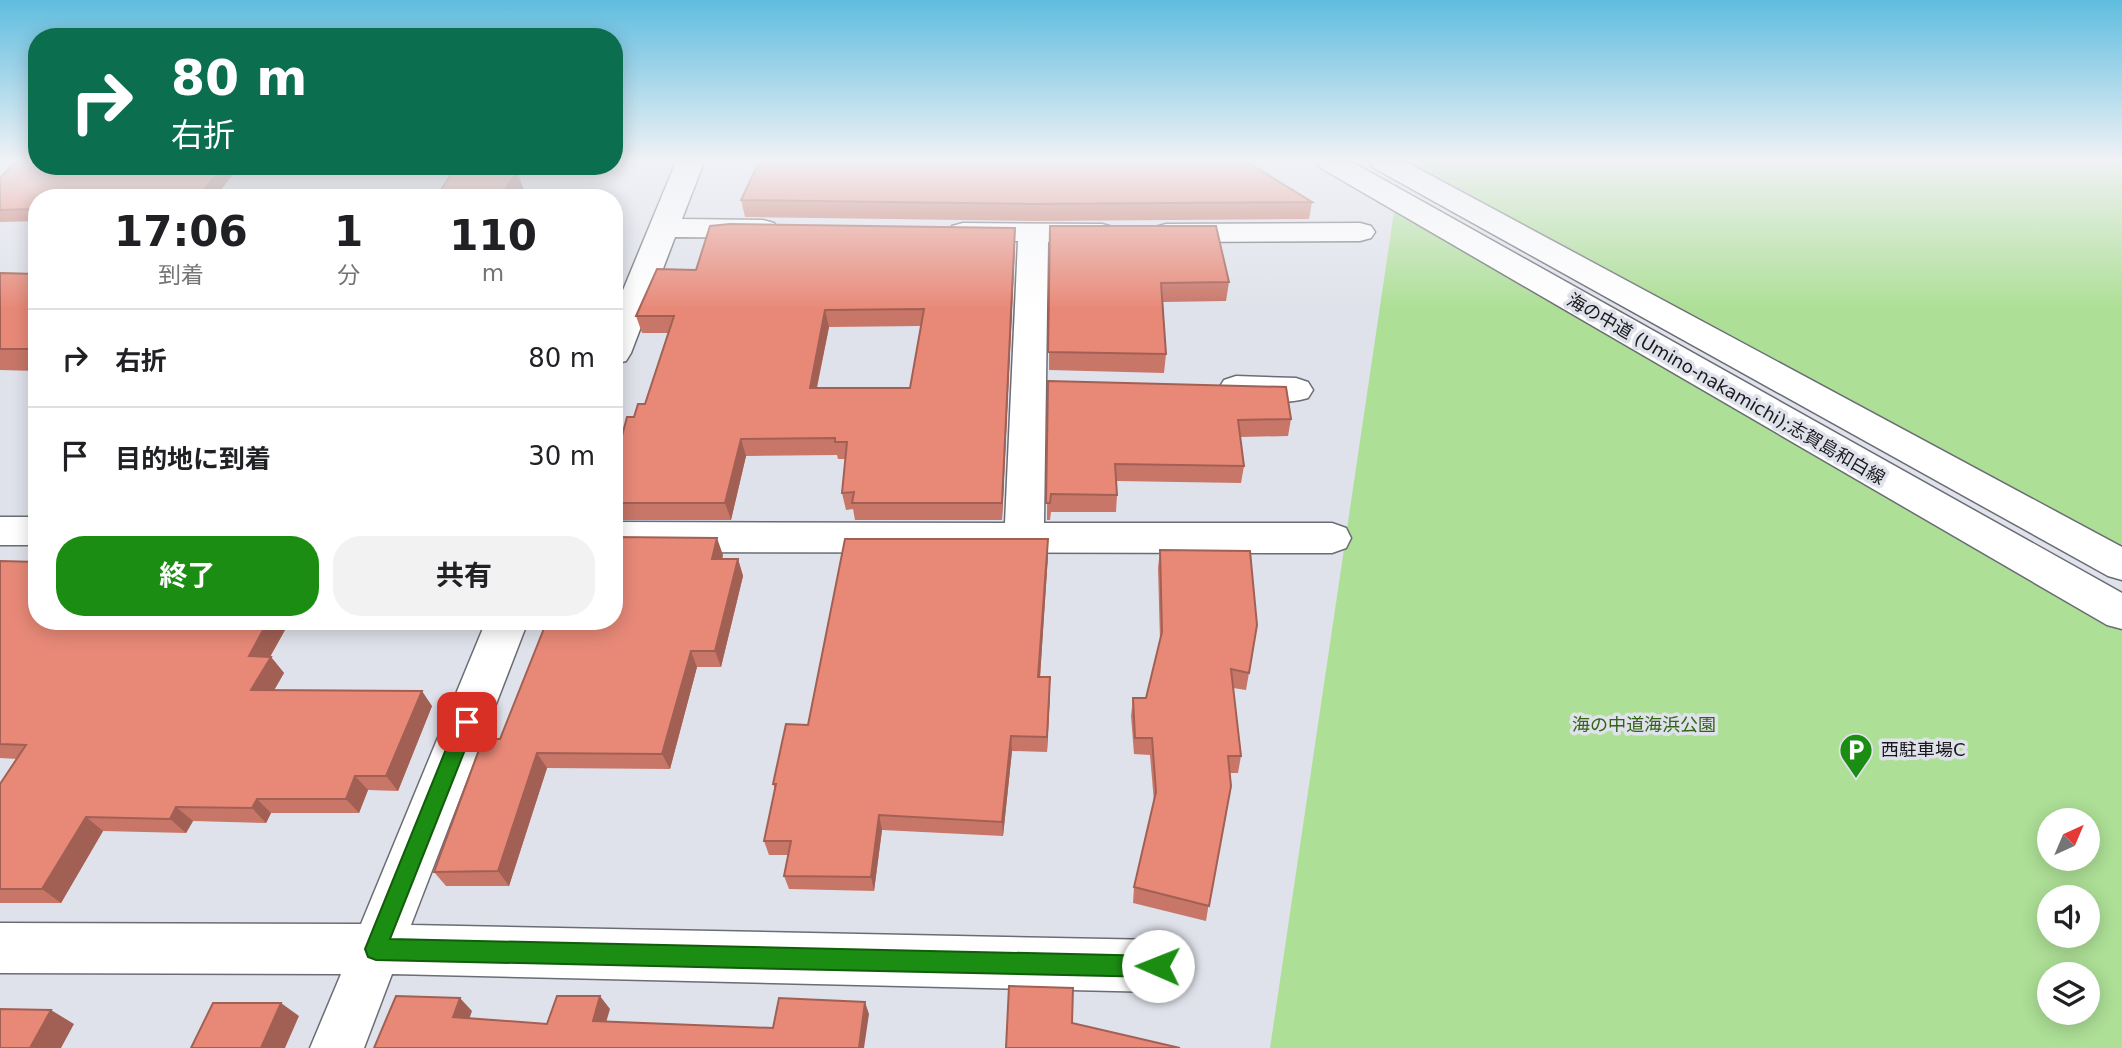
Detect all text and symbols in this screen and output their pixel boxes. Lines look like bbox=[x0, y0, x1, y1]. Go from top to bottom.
text: 80 m bbox=[171, 50, 307, 107]
icon: right bbox=[56, 56, 147, 147]
text: 右折 bbox=[171, 116, 235, 154]
text: 17:06 bbox=[114, 207, 248, 256]
text: 1 bbox=[334, 207, 363, 256]
text: 110 bbox=[449, 211, 537, 260]
text: m bbox=[482, 260, 504, 286]
text: 到着 bbox=[158, 262, 204, 288]
text: 分 bbox=[337, 262, 360, 288]
street label: 海の中道 (Umino-nakamichi);志賀島和白線 bbox=[1564, 289, 1889, 488]
icon: right bbox=[56, 339, 94, 377]
text: 80 m bbox=[528, 343, 595, 373]
text: 右折 bbox=[115, 346, 167, 376]
icon: arrive bbox=[56, 437, 94, 475]
text: 30 m bbox=[528, 441, 595, 471]
text: 目的地に到着 bbox=[115, 444, 271, 474]
button: 終了 bbox=[56, 536, 319, 616]
button: 共有 bbox=[333, 536, 595, 616]
pin bbox=[437, 692, 497, 752]
icon: arrive bbox=[448, 703, 486, 741]
park label: 海の中道海浜公園 bbox=[1572, 714, 1716, 735]
parking icon: 西駐車場C bbox=[1837, 731, 1875, 780]
place label: 西駐車場C bbox=[1881, 739, 1966, 760]
north arrow bbox=[2037, 808, 2100, 872]
map controls bbox=[2037, 808, 2100, 1025]
button: sound bbox=[2037, 885, 2100, 948]
position arrow bbox=[1121, 929, 1195, 1003]
button: layers bbox=[2037, 962, 2100, 1025]

